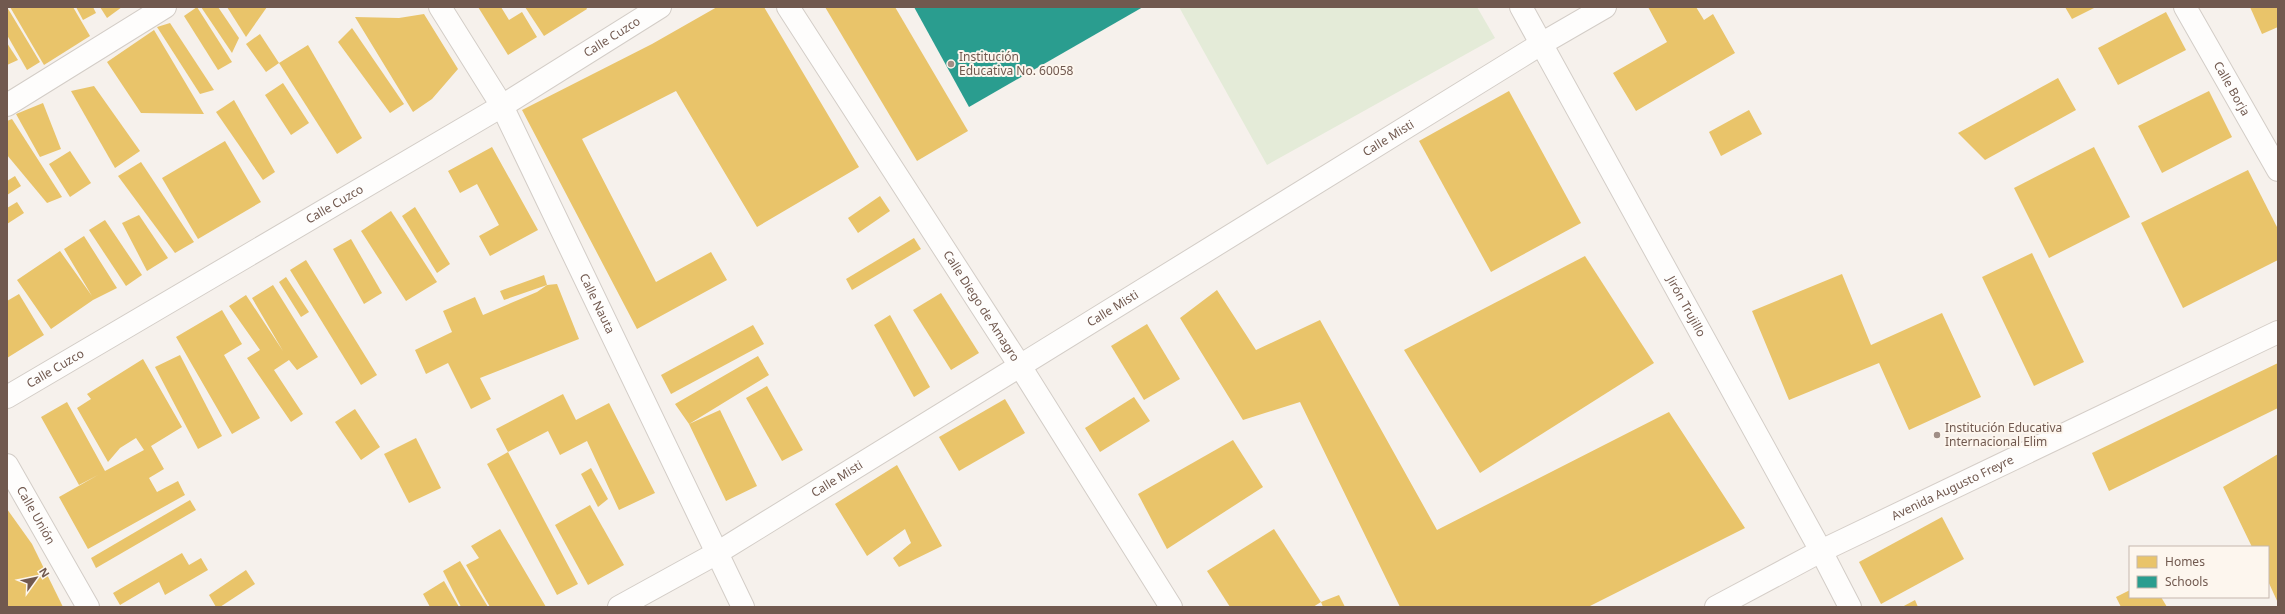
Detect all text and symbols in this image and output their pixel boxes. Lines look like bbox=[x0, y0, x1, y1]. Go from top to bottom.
street label: Calle Cuzco bbox=[580, 12, 643, 61]
place label: Institución Educativa No. 60058 bbox=[959, 48, 1074, 79]
street label: Calle Borja bbox=[2210, 58, 2254, 119]
marker: Institución Educativa No. 60058 bbox=[946, 59, 956, 69]
street label: Calle Misti bbox=[1359, 115, 1417, 160]
street label: Calle Cuzco bbox=[302, 180, 366, 228]
street label: Calle Diego de Amagro bbox=[939, 247, 1024, 365]
street label: Calle Nauta bbox=[576, 270, 619, 336]
street label: Jirón Trujillo bbox=[1662, 272, 1710, 340]
street label: Calle Misti bbox=[1083, 286, 1141, 331]
street label: Calle Cuzco bbox=[23, 345, 87, 392]
place label: Institución Educativa Internacional Elim bbox=[1945, 419, 2062, 450]
marker: Institución Educativa Internacional Elim bbox=[1932, 430, 1942, 440]
street label: Avenida Augusto Freyre bbox=[1888, 451, 2017, 524]
street label: Calle Misti bbox=[808, 456, 866, 501]
street label: Calle Unión bbox=[13, 483, 60, 547]
legend bbox=[2129, 546, 2269, 598]
text: Homes bbox=[2165, 553, 2205, 570]
north arrow bbox=[16, 558, 56, 598]
text: N bbox=[36, 564, 54, 580]
text: Schools bbox=[2165, 573, 2208, 590]

